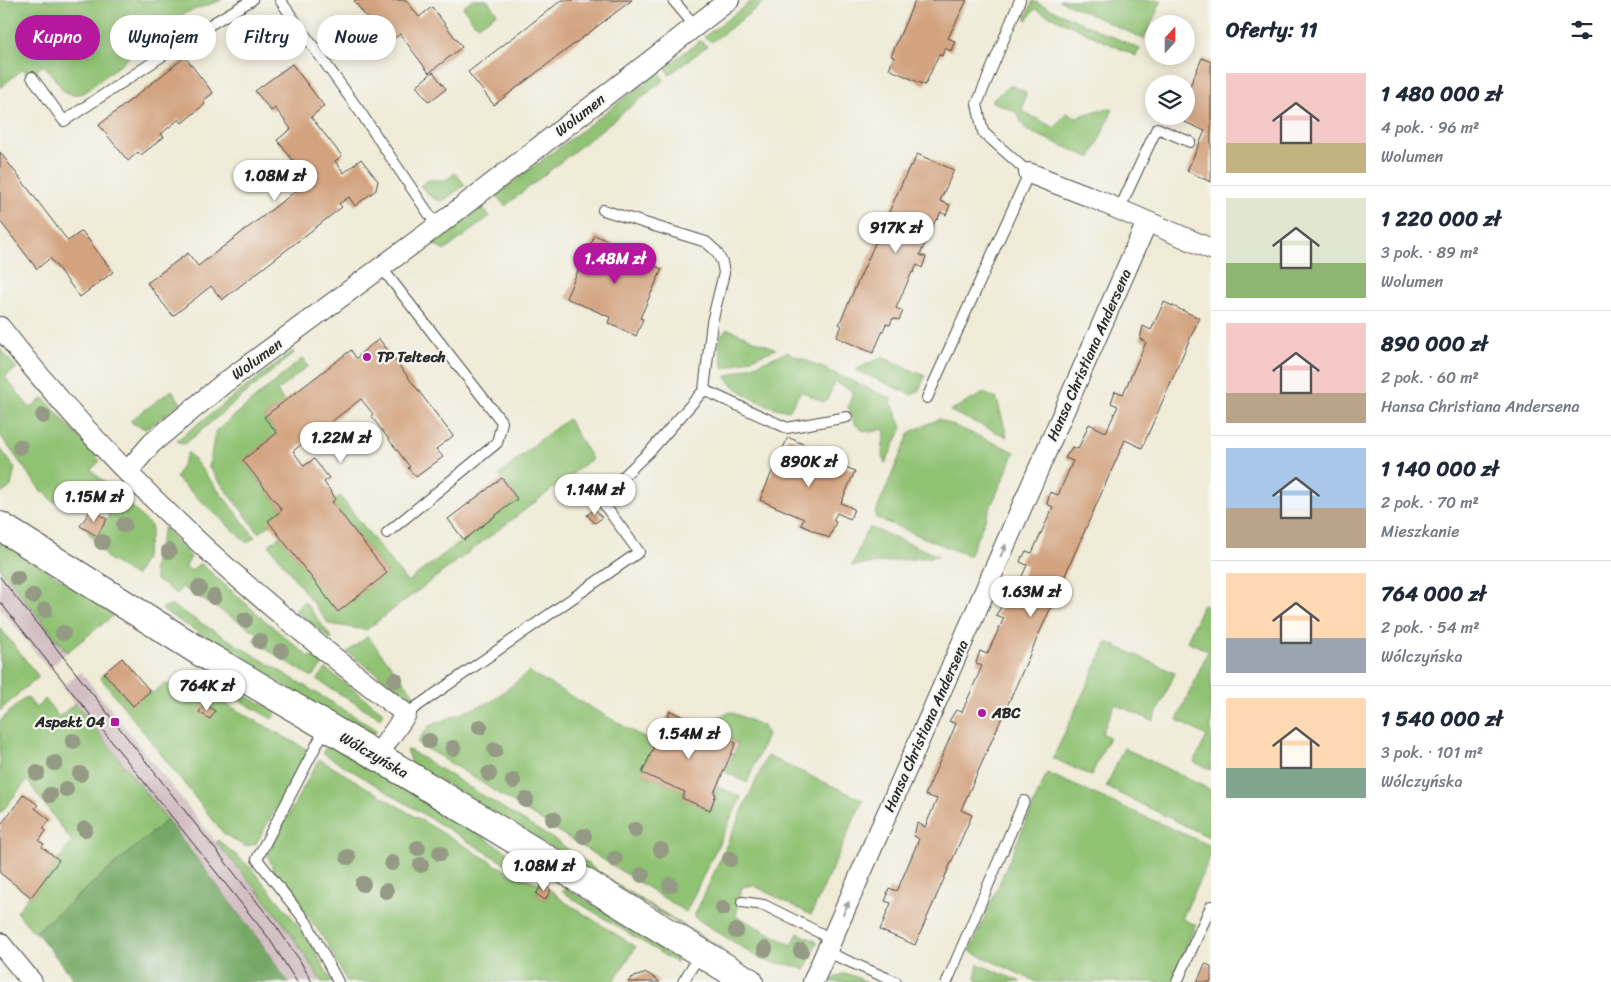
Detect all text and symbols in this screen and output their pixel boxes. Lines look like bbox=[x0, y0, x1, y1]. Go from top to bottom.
text: Oferty: 11 bbox=[1226, 11, 1318, 49]
chip: Kupno bbox=[15, 15, 100, 60]
chip: Wynajem bbox=[110, 15, 216, 60]
chip: Filtry bbox=[226, 15, 307, 60]
chip: Nowe bbox=[317, 15, 396, 60]
north arrow bbox=[1145, 15, 1195, 65]
map controls bbox=[1145, 15, 1195, 125]
icon: filters bbox=[1568, 16, 1596, 44]
button: layers bbox=[1145, 75, 1195, 125]
text: 1 480 000 zł bbox=[1381, 75, 1502, 113]
street label: Wolumen bbox=[549, 87, 611, 143]
icon: home bbox=[1266, 93, 1326, 153]
text: 4 pok. · 96 m² bbox=[1381, 113, 1479, 142]
text: Wolumen bbox=[1381, 142, 1443, 171]
pin: 1.08M zł bbox=[223, 160, 327, 202]
text: 1.08M zł bbox=[244, 161, 306, 190]
text: 1 220 000 zł bbox=[1381, 200, 1501, 238]
pin: 917K zł bbox=[850, 212, 942, 254]
text: 917K zł bbox=[870, 213, 922, 242]
icon: home bbox=[1266, 218, 1326, 278]
text: 3 pok. · 89 m² bbox=[1381, 238, 1479, 267]
pin: 1.48M zł bbox=[563, 242, 667, 285]
text: 1.48M zł bbox=[584, 244, 646, 273]
street label: Hansa Christiana Andersena bbox=[1039, 264, 1139, 445]
text: Wolumen bbox=[1381, 267, 1443, 296]
text: 890 000 zł bbox=[1381, 325, 1487, 363]
street label: Wolumen bbox=[226, 331, 288, 387]
icon: home bbox=[1266, 343, 1326, 403]
place label: TP Teltech bbox=[377, 344, 446, 370]
marker: TP Teltech bbox=[361, 351, 373, 363]
text: 2 pok. · 60 m² bbox=[1381, 363, 1479, 392]
text: Hansa Christiana Andersena bbox=[1381, 392, 1580, 421]
pin: 1.22M zł bbox=[289, 422, 393, 464]
text: 1.22M zł bbox=[311, 423, 371, 452]
pin: 890K zł bbox=[763, 446, 855, 488]
text: 890K zł bbox=[781, 447, 837, 476]
text: 1 140 000 zł bbox=[1381, 450, 1498, 488]
icon: home bbox=[1266, 468, 1326, 528]
pin: 1.14M zł bbox=[543, 474, 647, 516]
text: 1.14M zł bbox=[566, 475, 624, 504]
pin: 1.15M zł bbox=[42, 480, 146, 523]
text: 1.15M zł bbox=[65, 482, 123, 511]
text: 2 pok. · 70 m² bbox=[1381, 488, 1479, 517]
text: Mieszkanie bbox=[1381, 517, 1459, 546]
one-way arrow bbox=[1000, 544, 1008, 558]
text: 764 000 zł bbox=[1381, 575, 1486, 613]
pin: 1.63M zł bbox=[979, 576, 1083, 618]
text: 1.63M zł bbox=[1001, 577, 1061, 606]
icon: home bbox=[1266, 593, 1326, 653]
text: 2 pok. · 54 m² bbox=[1381, 613, 1479, 642]
street label: Hansa Christiana Andersena bbox=[876, 635, 976, 816]
text: Wólczyńska bbox=[1381, 642, 1462, 671]
pin: 764K zł bbox=[161, 670, 253, 712]
text: 764K zł bbox=[180, 671, 234, 700]
place label: ABC bbox=[991, 700, 1021, 726]
text: 1 540 000 zł bbox=[1381, 700, 1502, 738]
marker: ABC bbox=[976, 707, 988, 719]
place label: Aspekt 04 bbox=[34, 709, 106, 735]
marker: Aspekt 04 bbox=[109, 716, 121, 728]
pin: 1.54M zł bbox=[637, 718, 741, 760]
icon: home bbox=[1266, 718, 1326, 778]
text: 1.54M zł bbox=[658, 719, 720, 748]
street label: Wólczyńska bbox=[334, 725, 414, 786]
text: 3 pok. · 101 m² bbox=[1381, 738, 1483, 767]
text: Wólczyńska bbox=[1381, 767, 1462, 796]
pin: 1.08M zł bbox=[492, 850, 596, 892]
text: 1.08M zł bbox=[513, 851, 575, 880]
one-way arrow bbox=[843, 901, 851, 915]

